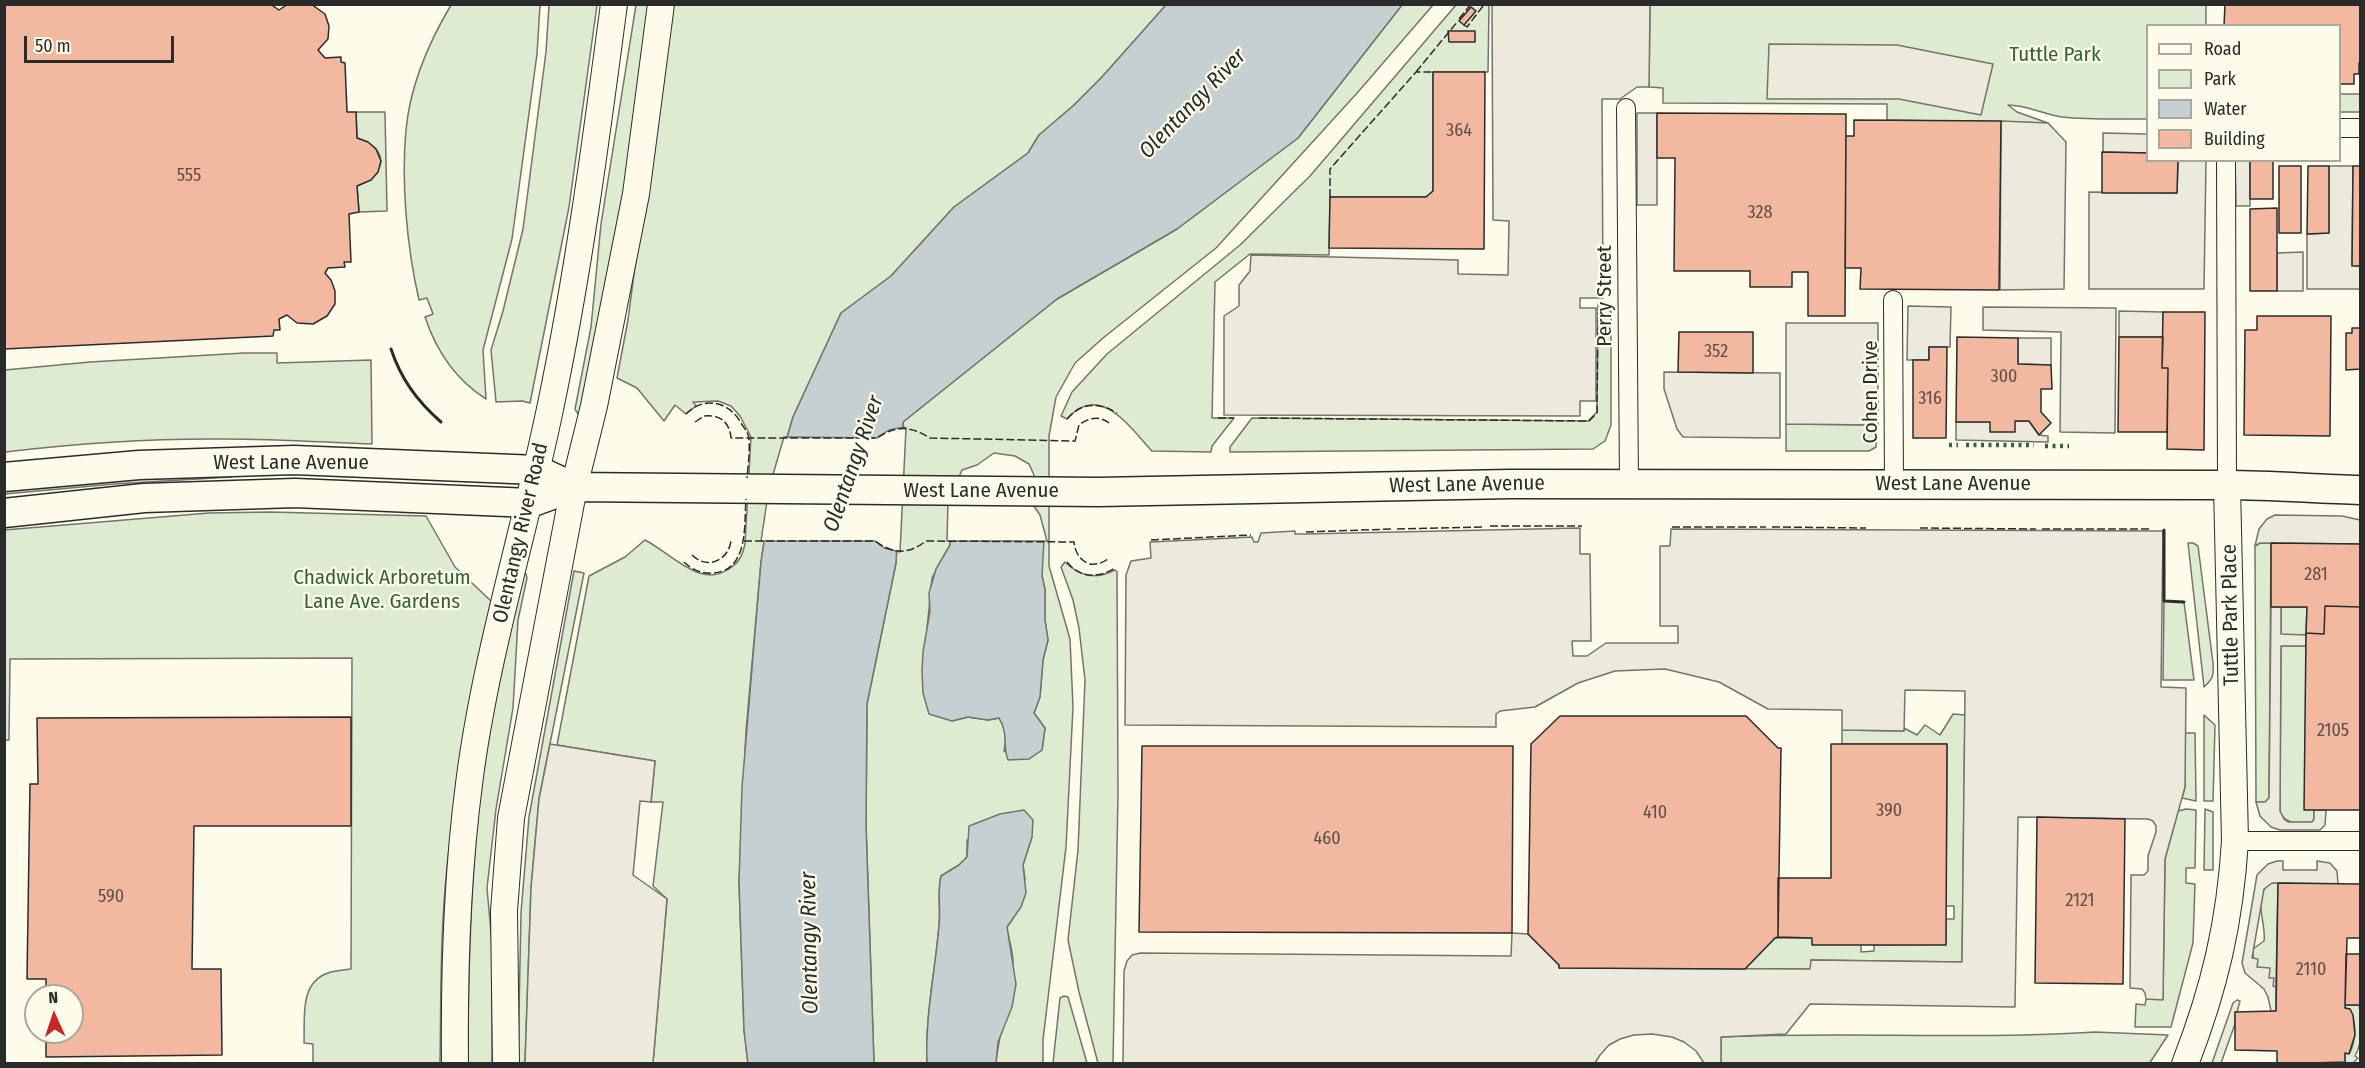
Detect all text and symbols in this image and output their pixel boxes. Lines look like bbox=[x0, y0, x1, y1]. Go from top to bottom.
scale bar bbox=[27, 24, 177, 62]
legend bbox=[2146, 24, 2341, 162]
text: 50 m bbox=[35, 35, 71, 57]
text: Road bbox=[2204, 38, 2241, 60]
park label: Tuttle Park bbox=[2009, 42, 2101, 68]
water label: Olentangy River bbox=[1134, 44, 1252, 164]
text: Park bbox=[2204, 68, 2236, 90]
text: Water bbox=[2204, 98, 2247, 120]
house number: 364 bbox=[1446, 120, 1472, 142]
text: Building bbox=[2204, 128, 2265, 150]
house number: 555 bbox=[177, 165, 201, 187]
house number: 328 bbox=[1748, 202, 1772, 224]
street label: Perry Street bbox=[1592, 245, 1618, 347]
street label: Cohen Drive bbox=[1858, 340, 1884, 444]
house number: 352 bbox=[1704, 341, 1728, 363]
house number: 300 bbox=[1991, 366, 2017, 388]
house number: 316 bbox=[1918, 388, 1942, 410]
water label: Olentangy River bbox=[818, 392, 890, 536]
street label: Olentangy River Road bbox=[488, 440, 554, 626]
street label: West Lane Avenue bbox=[213, 450, 369, 476]
street label: West Lane Avenue bbox=[1389, 471, 1545, 499]
street label: West Lane Avenue bbox=[1875, 471, 2031, 497]
street label: West Lane Avenue bbox=[903, 478, 1059, 504]
street label: Tuttle Park Place bbox=[2217, 544, 2245, 686]
house number: 281 bbox=[2304, 564, 2328, 586]
park label: Chadwick Arboretum Lane Ave. Gardens bbox=[293, 565, 471, 615]
house number: 2105 bbox=[2317, 720, 2349, 742]
house number: 390 bbox=[1876, 800, 1902, 822]
house number: 410 bbox=[1643, 802, 1667, 824]
house number: 460 bbox=[1313, 828, 1341, 850]
water label: Olentangy River bbox=[796, 872, 824, 1014]
house number: 590 bbox=[98, 886, 124, 908]
house number: 2121 bbox=[2065, 890, 2095, 912]
house number: 2110 bbox=[2296, 959, 2326, 981]
north arrow bbox=[24, 984, 84, 1044]
text: N bbox=[48, 988, 58, 1007]

